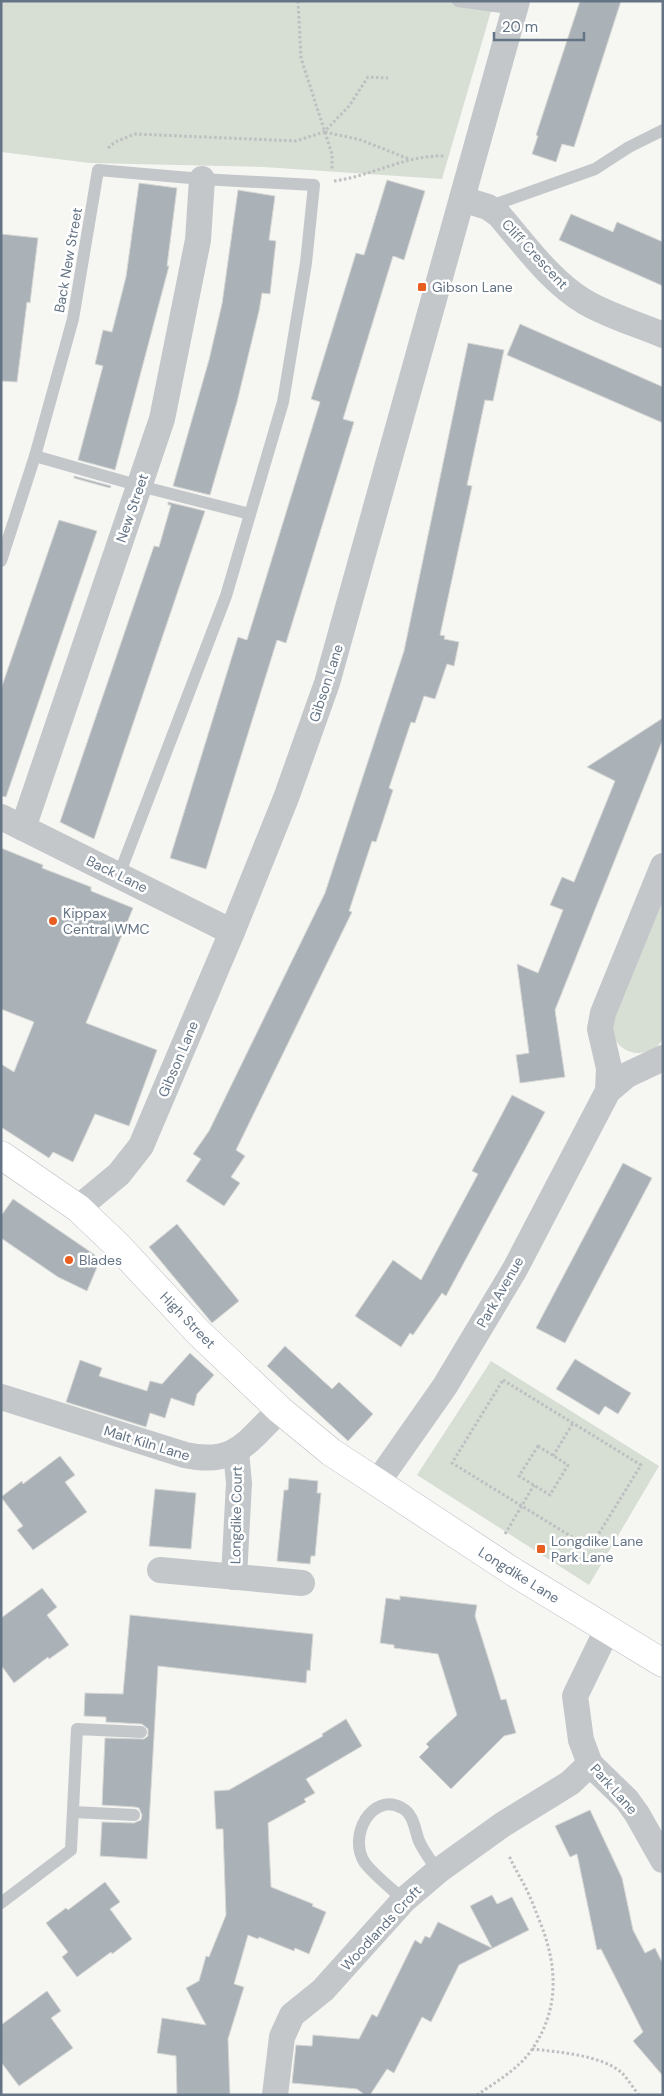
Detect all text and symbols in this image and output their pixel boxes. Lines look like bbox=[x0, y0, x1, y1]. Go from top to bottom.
scale bar bbox=[494, 10, 584, 42]
text: 20 m bbox=[502, 17, 538, 37]
street label: Back New Street bbox=[50, 206, 86, 314]
street label: Cliff Crescent bbox=[498, 215, 572, 293]
place label: Gibson Lane bbox=[432, 278, 513, 296]
marker: Gibson Lane bbox=[416, 281, 428, 293]
street label: New Street bbox=[112, 471, 152, 545]
street label: Gibson Lane bbox=[305, 642, 347, 724]
street label: Back Lane bbox=[83, 851, 151, 897]
place label: Kippax Central WMC bbox=[63, 904, 150, 938]
marker: Kippax Central WMC bbox=[47, 915, 59, 927]
street label: Gibson Lane bbox=[154, 1018, 202, 1100]
place label: Blades bbox=[79, 1251, 122, 1269]
street label: Park Avenue bbox=[472, 1253, 528, 1331]
marker: Blades bbox=[63, 1254, 75, 1266]
street label: High Street bbox=[156, 1288, 220, 1352]
street label: Malt Kiln Lane bbox=[102, 1421, 192, 1465]
street label: Longdike Court bbox=[226, 1466, 246, 1564]
place label: Longdike Lane Park Lane bbox=[551, 1532, 643, 1566]
street label: Longdike Lane bbox=[475, 1543, 563, 1607]
marker: Longdike Lane Park Lane bbox=[535, 1543, 547, 1555]
street label: Park Lane bbox=[586, 1760, 642, 1818]
street label: Woodlands Croft bbox=[337, 1882, 425, 1974]

